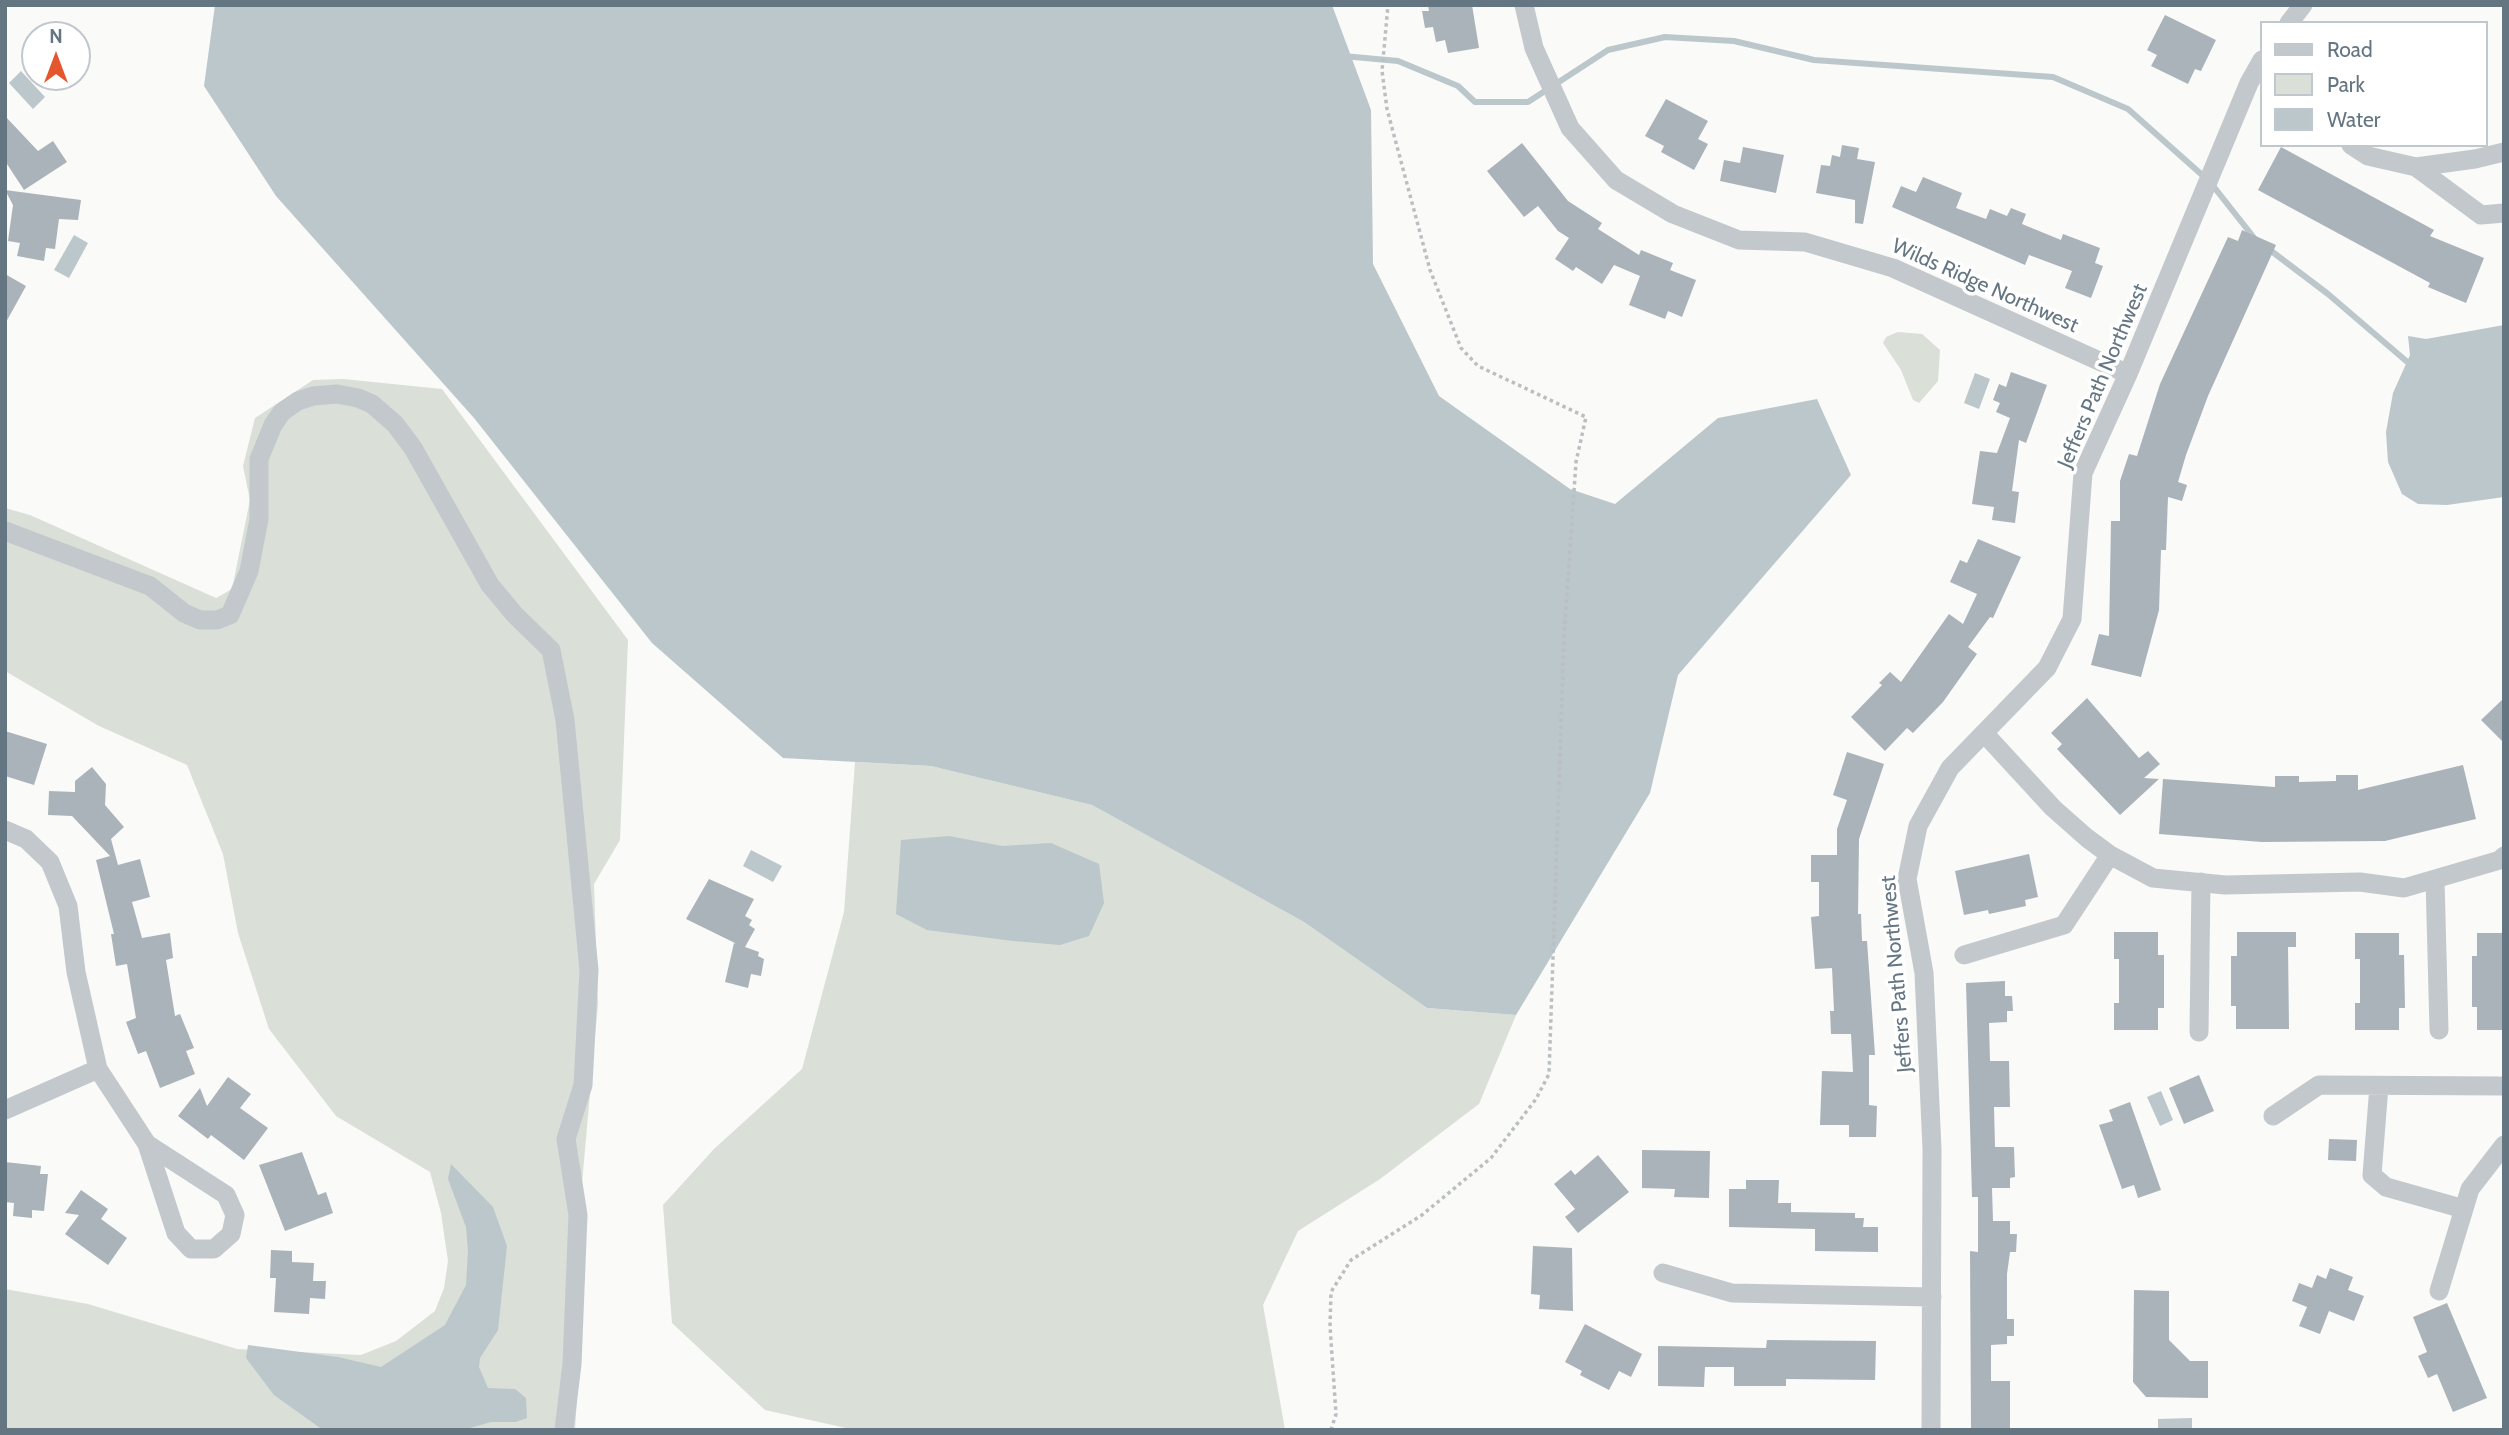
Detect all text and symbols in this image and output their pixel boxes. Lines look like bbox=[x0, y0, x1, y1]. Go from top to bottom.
north arrow bbox=[21, 21, 91, 91]
legend bbox=[2260, 21, 2488, 147]
text: N bbox=[49, 25, 63, 48]
text: Road bbox=[2327, 37, 2373, 62]
text: Park bbox=[2327, 72, 2365, 97]
text: Water bbox=[2327, 107, 2380, 132]
street label: Wilds Ridge Northwest bbox=[1888, 234, 2082, 338]
street label: Jeffers Path Northwest bbox=[2053, 280, 2153, 472]
street label: Jeffers Path Northwest bbox=[1876, 874, 1918, 1074]

